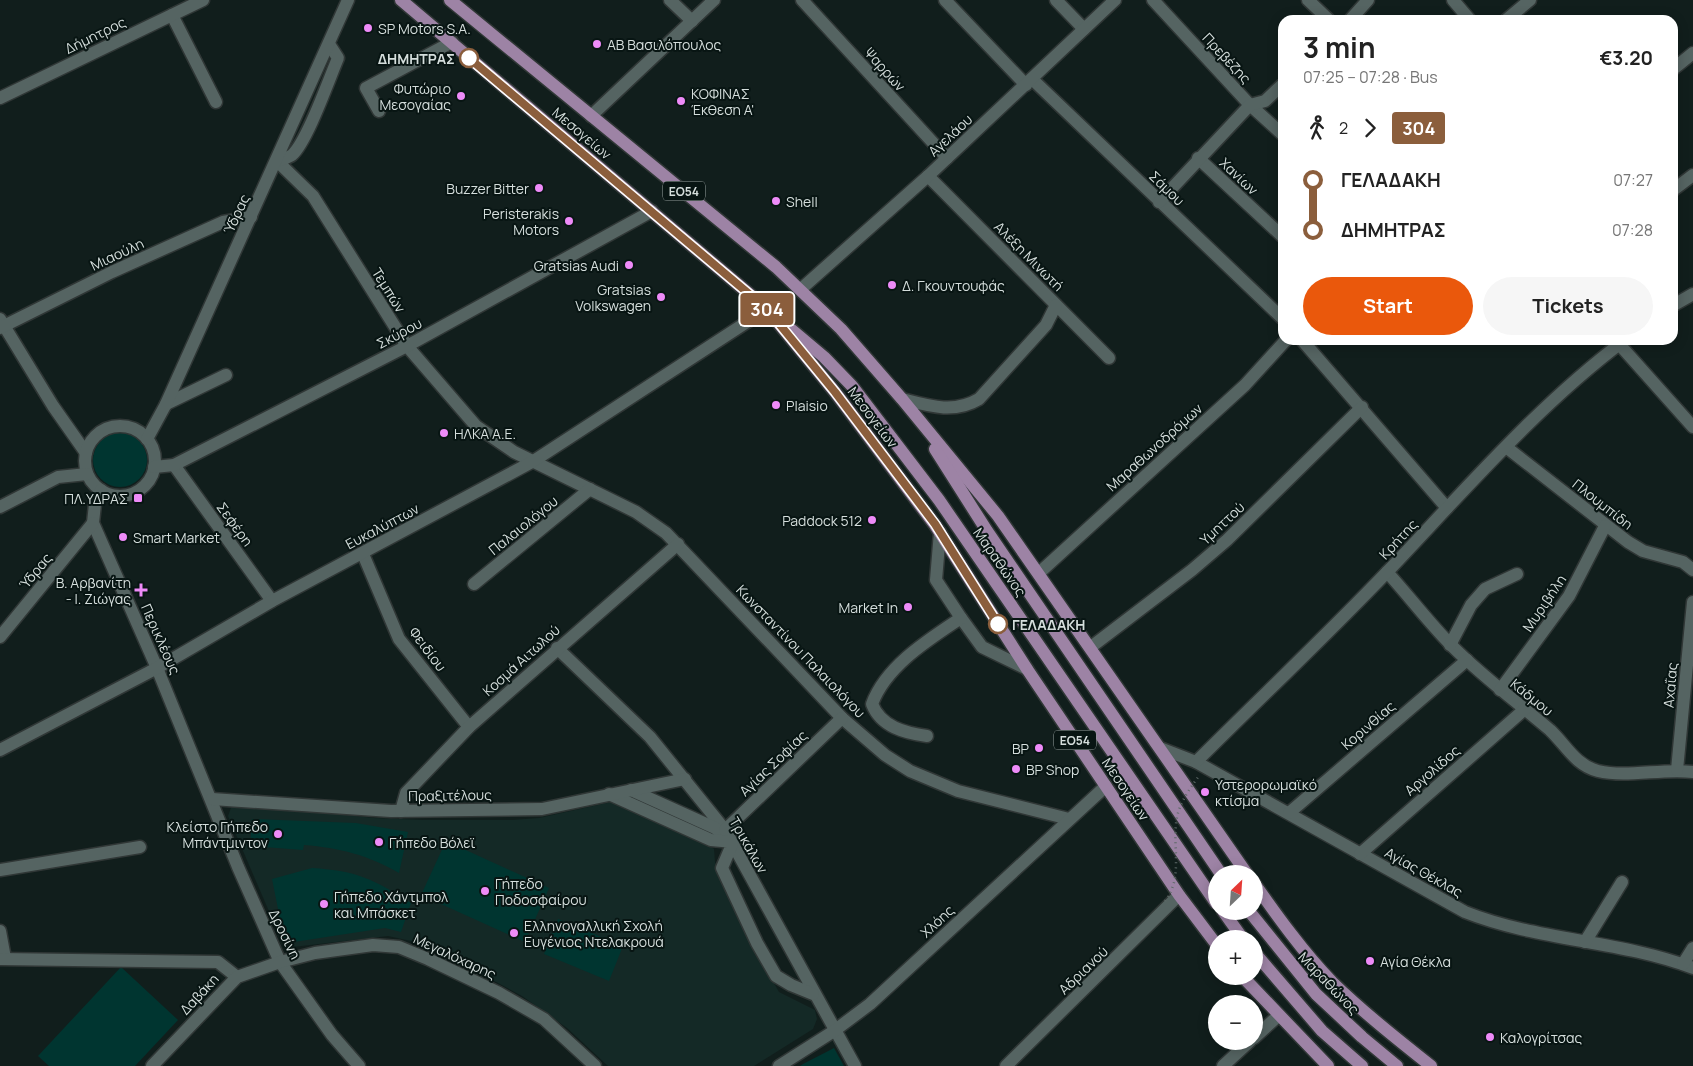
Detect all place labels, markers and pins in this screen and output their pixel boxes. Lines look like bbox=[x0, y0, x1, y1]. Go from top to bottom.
place label: SP Motors S.A. bbox=[378, 19, 471, 38]
marker: SP Motors S.A. bbox=[362, 22, 374, 34]
place label: ΑΒ Βασιλόπουλος bbox=[607, 35, 722, 54]
marker: ΑΒ Βασιλόπουλος bbox=[591, 38, 603, 50]
marker: ΔΗΜΗΤΡΑΣ bbox=[459, 48, 479, 68]
place label: ΔΗΜΗΤΡΑΣ bbox=[378, 49, 455, 68]
place label: Φυτώριο Μεσογαίας bbox=[379, 79, 451, 114]
place label: ΚΟΦΙΝΑΣ Έκθεση Α' bbox=[691, 84, 754, 119]
marker: Φυτώριο Μεσογαίας bbox=[455, 90, 467, 102]
marker: ΚΟΦΙΝΑΣ Έκθεση Α' bbox=[675, 95, 687, 107]
place label: Buzzer Bitter bbox=[446, 179, 529, 198]
marker: Buzzer Bitter bbox=[533, 182, 545, 194]
place label: Shell bbox=[786, 192, 818, 211]
marker: Shell bbox=[770, 195, 782, 207]
place label: Peristerakis Motors bbox=[483, 204, 559, 239]
marker: Peristerakis Motors bbox=[563, 215, 575, 227]
place label: Gratsias Audi bbox=[534, 256, 619, 275]
marker: Gratsias Audi bbox=[623, 259, 635, 271]
place label: Δ. Γκουντουφάς bbox=[902, 276, 1005, 295]
marker: Δ. Γκουντουφάς bbox=[886, 279, 898, 291]
place label: Gratsias Volkswagen bbox=[575, 280, 651, 315]
marker: Gratsias Volkswagen bbox=[655, 291, 667, 303]
place label: Plaisio bbox=[786, 396, 828, 415]
marker: Plaisio bbox=[770, 399, 782, 411]
place label: ΗΛΚΑ Α.Ε. bbox=[454, 424, 516, 443]
marker: ΗΛΚΑ Α.Ε. bbox=[438, 427, 450, 439]
place label: ΠΛ.ΥΔΡΑΣ bbox=[64, 489, 128, 508]
marker: ΠΛ.ΥΔΡΑΣ bbox=[132, 492, 144, 504]
place label: Paddock 512 bbox=[782, 511, 862, 530]
marker: Paddock 512 bbox=[866, 514, 878, 526]
place label: Smart Market bbox=[133, 528, 220, 547]
marker: Smart Market bbox=[117, 531, 129, 543]
place label: Β. Αρβανίτη - Ι. Ζιώγας bbox=[56, 573, 131, 608]
marker: Β. Αρβανίτη - Ι. Ζιώγας bbox=[135, 584, 147, 596]
place label: Market In bbox=[838, 598, 898, 617]
marker: Market In bbox=[902, 601, 914, 613]
marker: ΓΕΛΑΔΑΚΗ bbox=[988, 614, 1008, 634]
place label: ΓΕΛΑΔΑΚΗ bbox=[1012, 615, 1085, 634]
place label: BP bbox=[1012, 739, 1030, 758]
marker: BP bbox=[1033, 742, 1045, 754]
place label: BP Shop bbox=[1026, 760, 1079, 779]
marker: BP Shop bbox=[1010, 763, 1022, 775]
place label: Υστερορωμαϊκό κτίσμα bbox=[1215, 775, 1317, 810]
marker: Υστερορωμαϊκό κτίσμα bbox=[1199, 786, 1211, 798]
place label: Κλείστο Γήπεδο Μπάντμιντον bbox=[167, 817, 268, 852]
marker: Κλείστο Γήπεδο Μπάντμιντον bbox=[272, 828, 284, 840]
place label: Γήπεδο Βόλεϊ bbox=[389, 833, 475, 852]
marker: Γήπεδο Βόλεϊ bbox=[373, 836, 385, 848]
place label: Γήπεδο Ποδοσφαίρου bbox=[495, 874, 587, 909]
marker: Γήπεδο Ποδοσφαίρου bbox=[479, 885, 491, 897]
place label: Γήπεδο Χάντμπολ και Μπάσκετ bbox=[334, 887, 449, 922]
marker: Γήπεδο Χάντμπολ και Μπάσκετ bbox=[318, 898, 330, 910]
place label: Ελληνογαλλική Σχολή Ευγένιος Ντελακρουά bbox=[524, 916, 664, 951]
marker: Ελληνογαλλική Σχολή Ευγένιος Ντελακρουά bbox=[508, 927, 520, 939]
place label: Αγία Θέκλα bbox=[1380, 952, 1451, 971]
marker: Αγία Θέκλα bbox=[1364, 955, 1376, 967]
place label: Καλογρίτσας bbox=[1500, 1028, 1583, 1047]
marker: Καλογρίτσας bbox=[1484, 1031, 1496, 1043]

